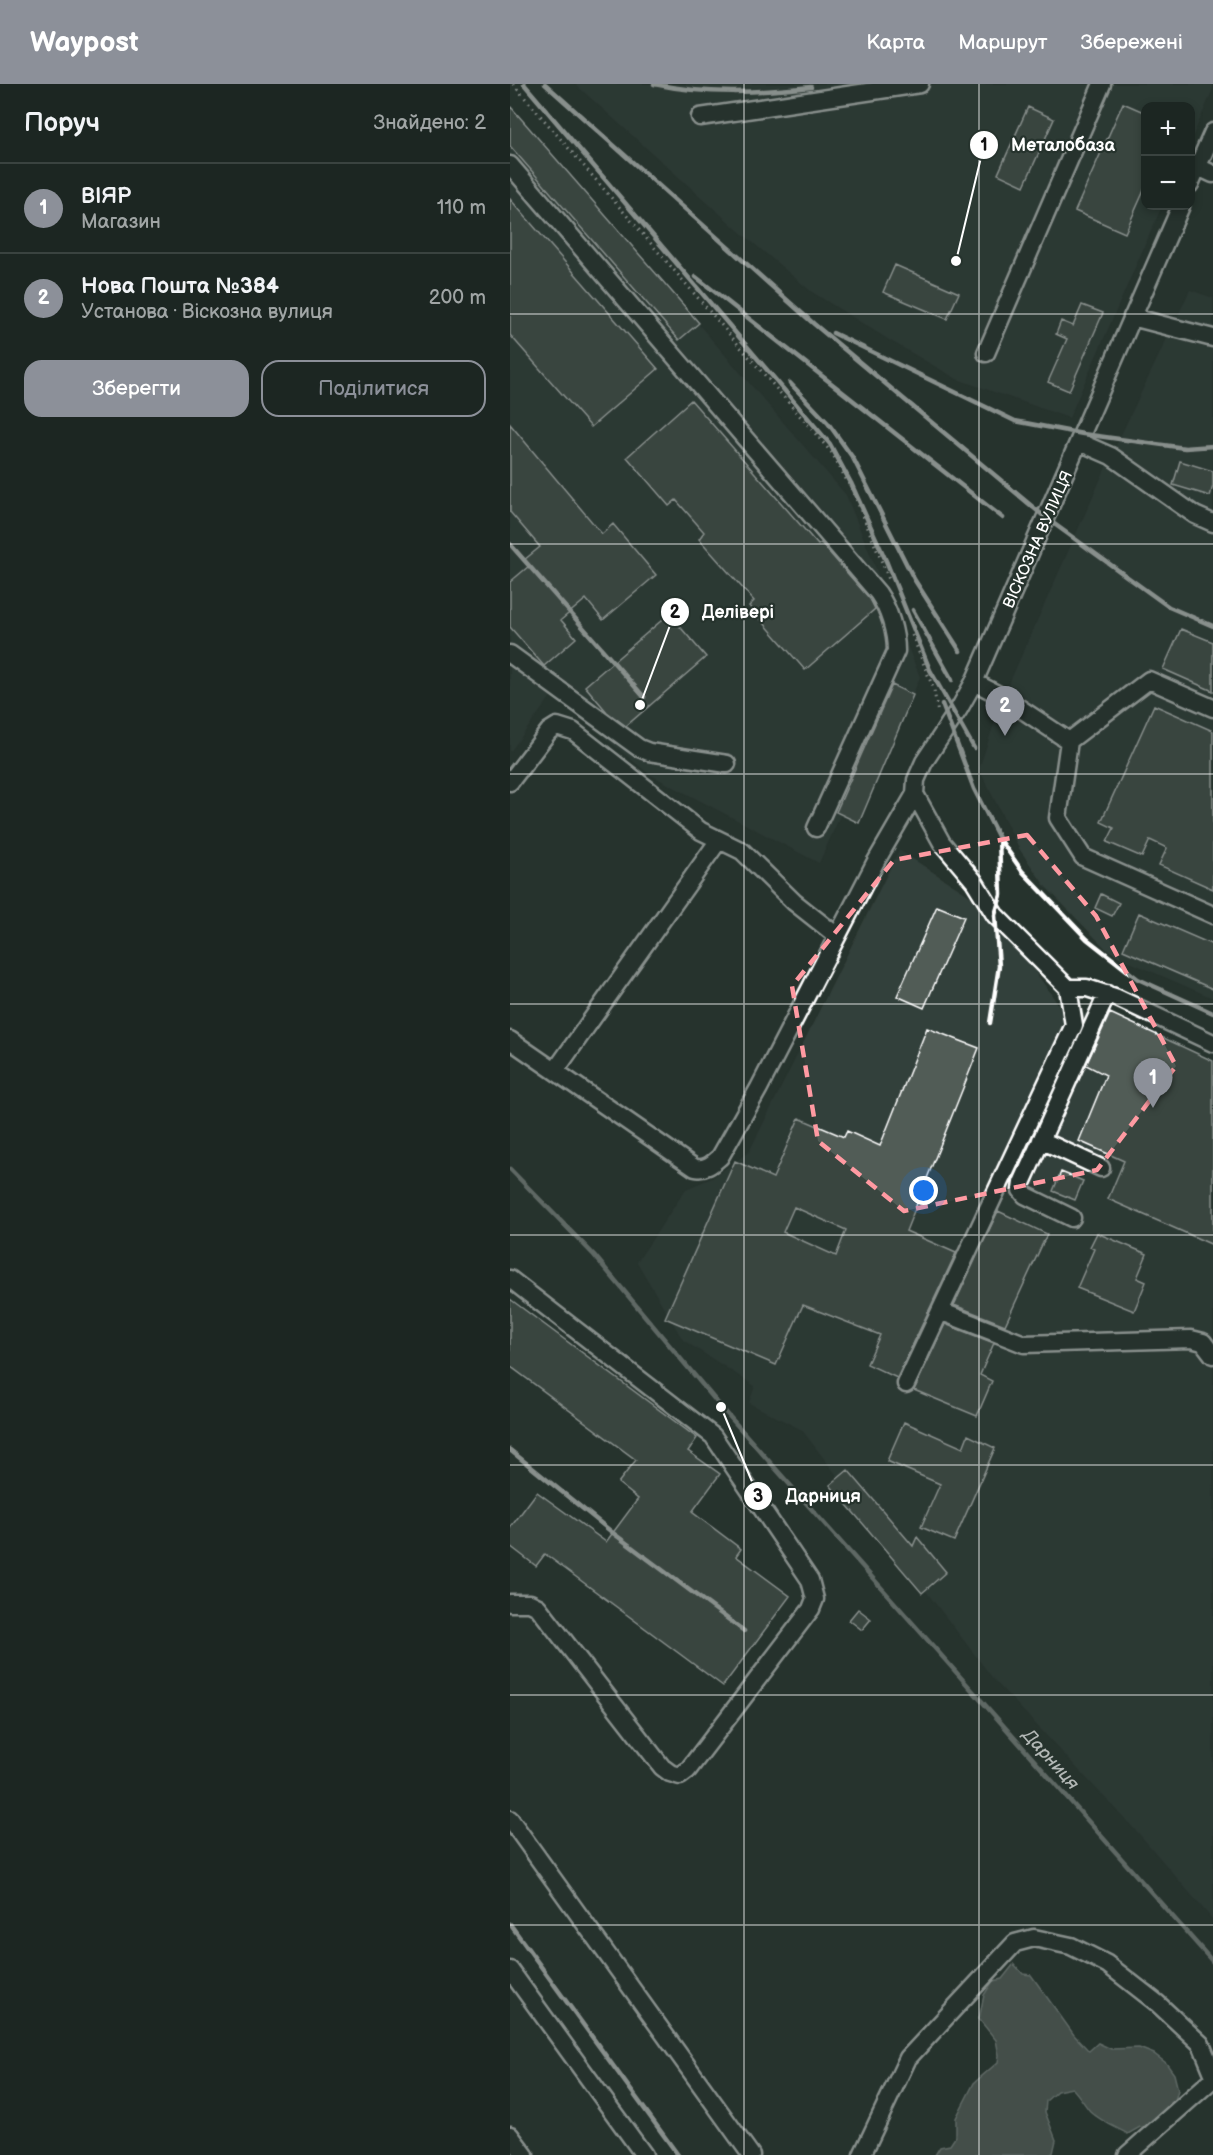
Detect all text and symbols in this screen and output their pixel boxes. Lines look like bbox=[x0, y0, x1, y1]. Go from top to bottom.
text: Waypost bbox=[30, 26, 139, 59]
text: Карта bbox=[866, 30, 925, 55]
text: Маршрут bbox=[958, 30, 1048, 55]
text: Збережені bbox=[1081, 30, 1183, 55]
map controls bbox=[1141, 102, 1195, 210]
button: + bbox=[1141, 102, 1195, 156]
text: Поруч bbox=[24, 108, 100, 139]
text: Знайдено: 2 bbox=[373, 111, 486, 135]
callout: Металобаза bbox=[969, 127, 1127, 163]
text: 1 bbox=[980, 135, 988, 156]
text: Металобаза bbox=[1011, 135, 1115, 156]
button: − bbox=[1141, 156, 1195, 210]
text: ВІЯР bbox=[81, 183, 131, 210]
text: 1 bbox=[39, 196, 48, 220]
text: 110 m bbox=[437, 196, 486, 220]
text: Магазин bbox=[81, 210, 161, 234]
text: Нова Пошта №384 bbox=[81, 273, 279, 300]
text: 2 bbox=[38, 286, 49, 310]
text: 200 m bbox=[429, 286, 486, 310]
text: Установа · Віскозна вулиця bbox=[81, 300, 333, 324]
button: Зберегти bbox=[24, 360, 249, 417]
button: Поділитися bbox=[261, 360, 486, 417]
street label: ВІСКОЗНА ВУЛИЦЯ bbox=[1000, 468, 1077, 611]
callout: Делівері bbox=[660, 594, 786, 630]
text: 2 bbox=[670, 602, 681, 623]
text: Делівері bbox=[702, 602, 774, 623]
pin: 2 bbox=[986, 686, 1024, 736]
pin: 1 bbox=[1134, 1058, 1172, 1108]
your location bbox=[909, 1176, 938, 1205]
callout: Дарниця bbox=[743, 1478, 873, 1514]
text: 3 bbox=[753, 1486, 763, 1507]
text: Дарниця bbox=[785, 1486, 861, 1507]
water label: Дарниця bbox=[1017, 1724, 1083, 1794]

